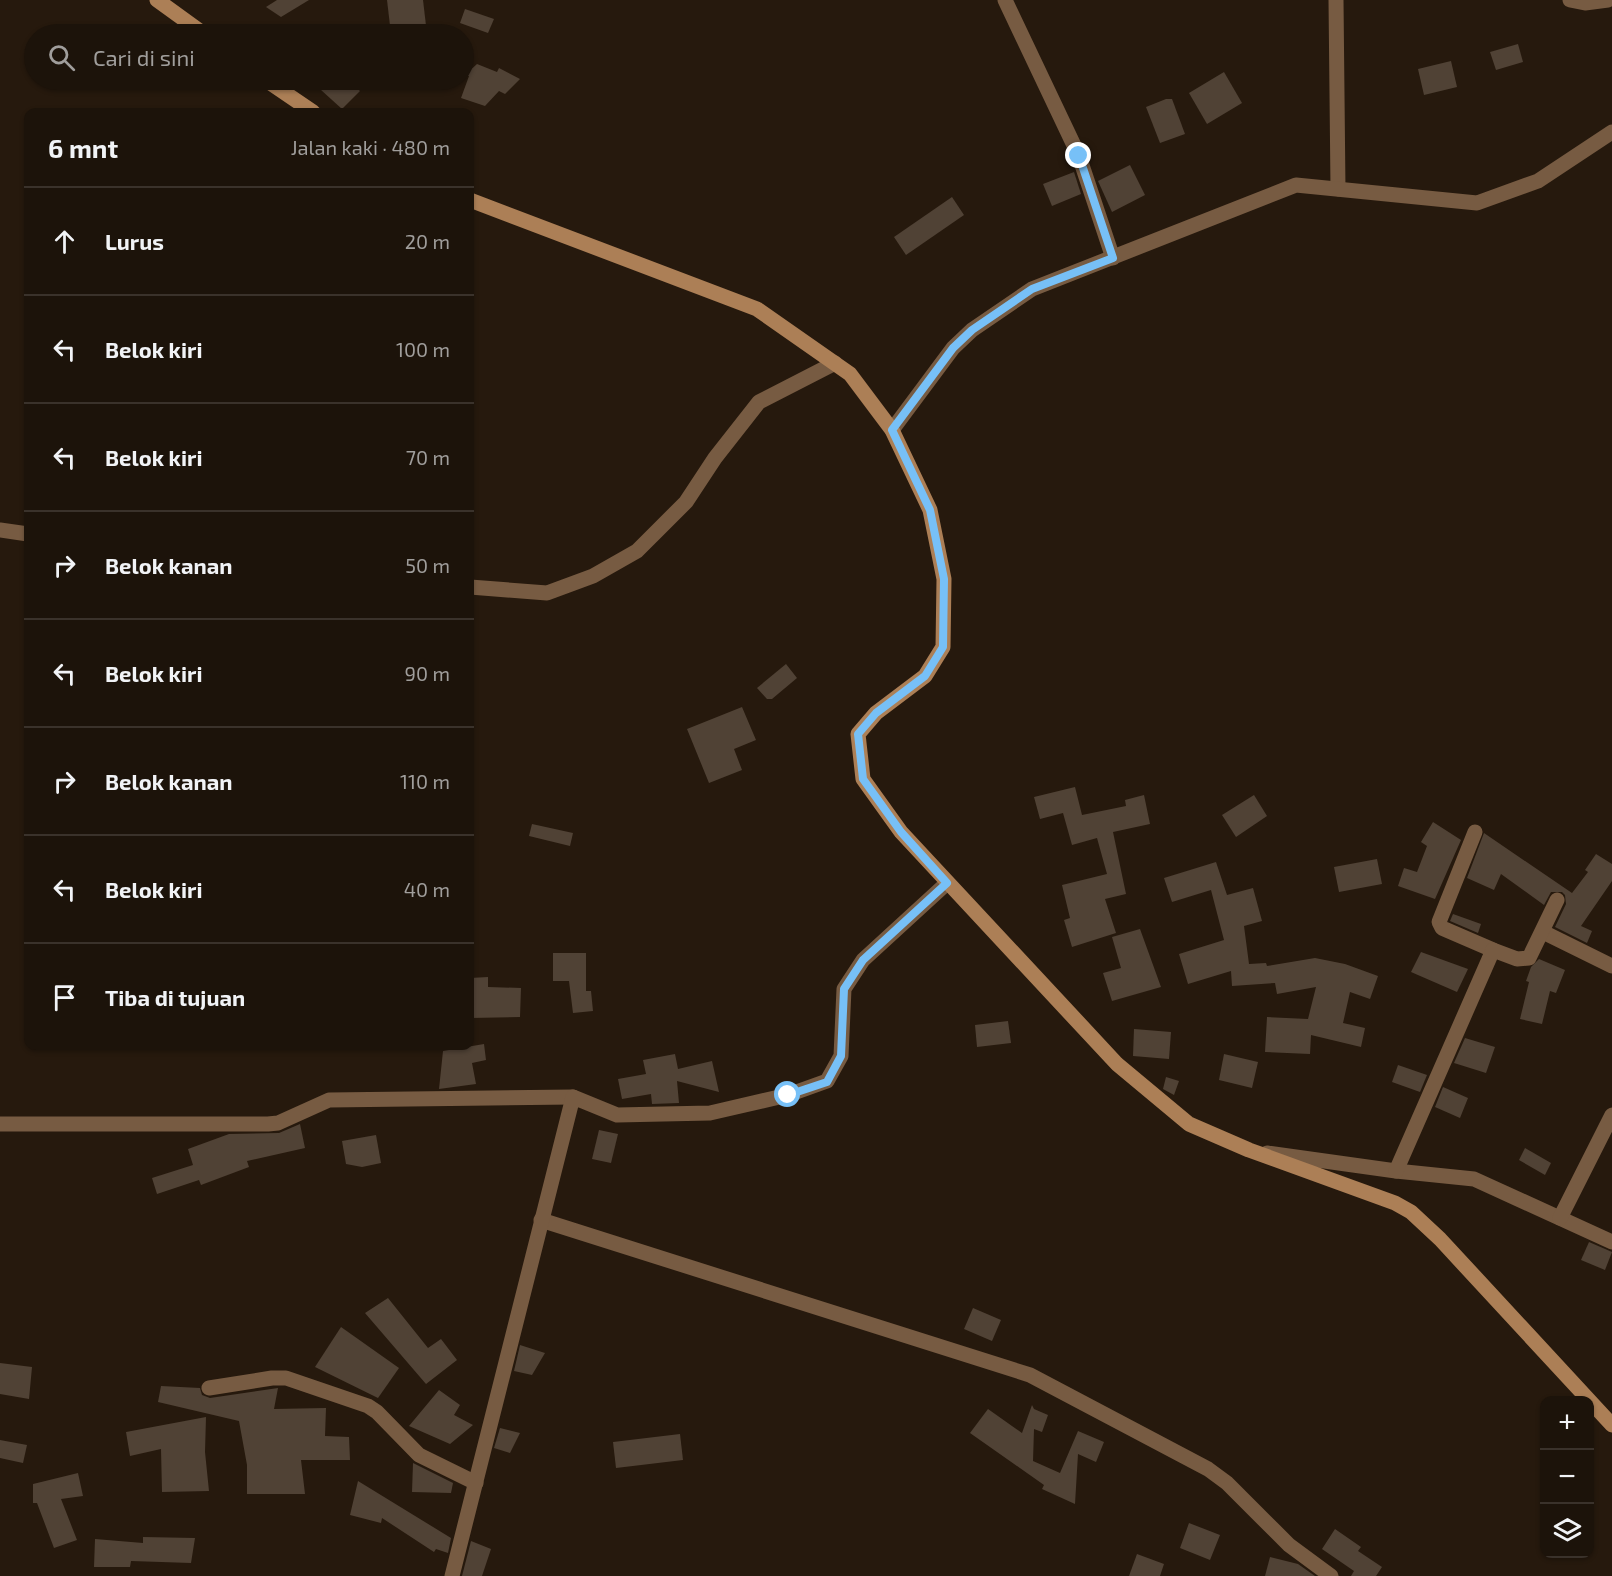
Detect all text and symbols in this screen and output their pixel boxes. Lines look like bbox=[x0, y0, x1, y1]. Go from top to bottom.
search box bbox=[24, 24, 474, 90]
icon: search bbox=[45, 41, 78, 74]
text: Cari di sini bbox=[93, 44, 195, 70]
text: 6 mnt bbox=[48, 132, 118, 163]
text: Jalan kaki · 480 m bbox=[291, 135, 450, 159]
route end bbox=[1065, 142, 1091, 168]
icon: ahead bbox=[48, 225, 81, 258]
text: Lurus bbox=[105, 228, 164, 254]
text: 20 m bbox=[405, 229, 450, 253]
icon: left bbox=[48, 333, 81, 366]
text: Belok kiri bbox=[105, 336, 202, 362]
text: 100 m bbox=[396, 337, 450, 361]
icon: left bbox=[48, 441, 81, 474]
text: Belok kiri bbox=[105, 444, 202, 470]
text: 70 m bbox=[406, 445, 450, 469]
icon: right bbox=[48, 549, 81, 582]
text: Belok kanan bbox=[105, 552, 232, 578]
text: 50 m bbox=[405, 553, 450, 577]
icon: left bbox=[48, 657, 81, 690]
text: Belok kiri bbox=[105, 660, 202, 686]
text: 90 m bbox=[405, 661, 450, 685]
icon: right bbox=[48, 765, 81, 798]
text: Belok kanan bbox=[105, 768, 232, 794]
text: 110 m bbox=[400, 769, 450, 793]
icon: left bbox=[48, 873, 81, 906]
text: Belok kiri bbox=[105, 876, 202, 902]
text: 40 m bbox=[404, 877, 450, 901]
icon: arrive bbox=[48, 981, 81, 1014]
text: Tiba di tujuan bbox=[105, 984, 245, 1010]
route start bbox=[774, 1081, 800, 1107]
map controls bbox=[1540, 1396, 1594, 1558]
button: + bbox=[1540, 1396, 1594, 1450]
button: − bbox=[1540, 1450, 1594, 1504]
button: layers bbox=[1540, 1504, 1594, 1558]

